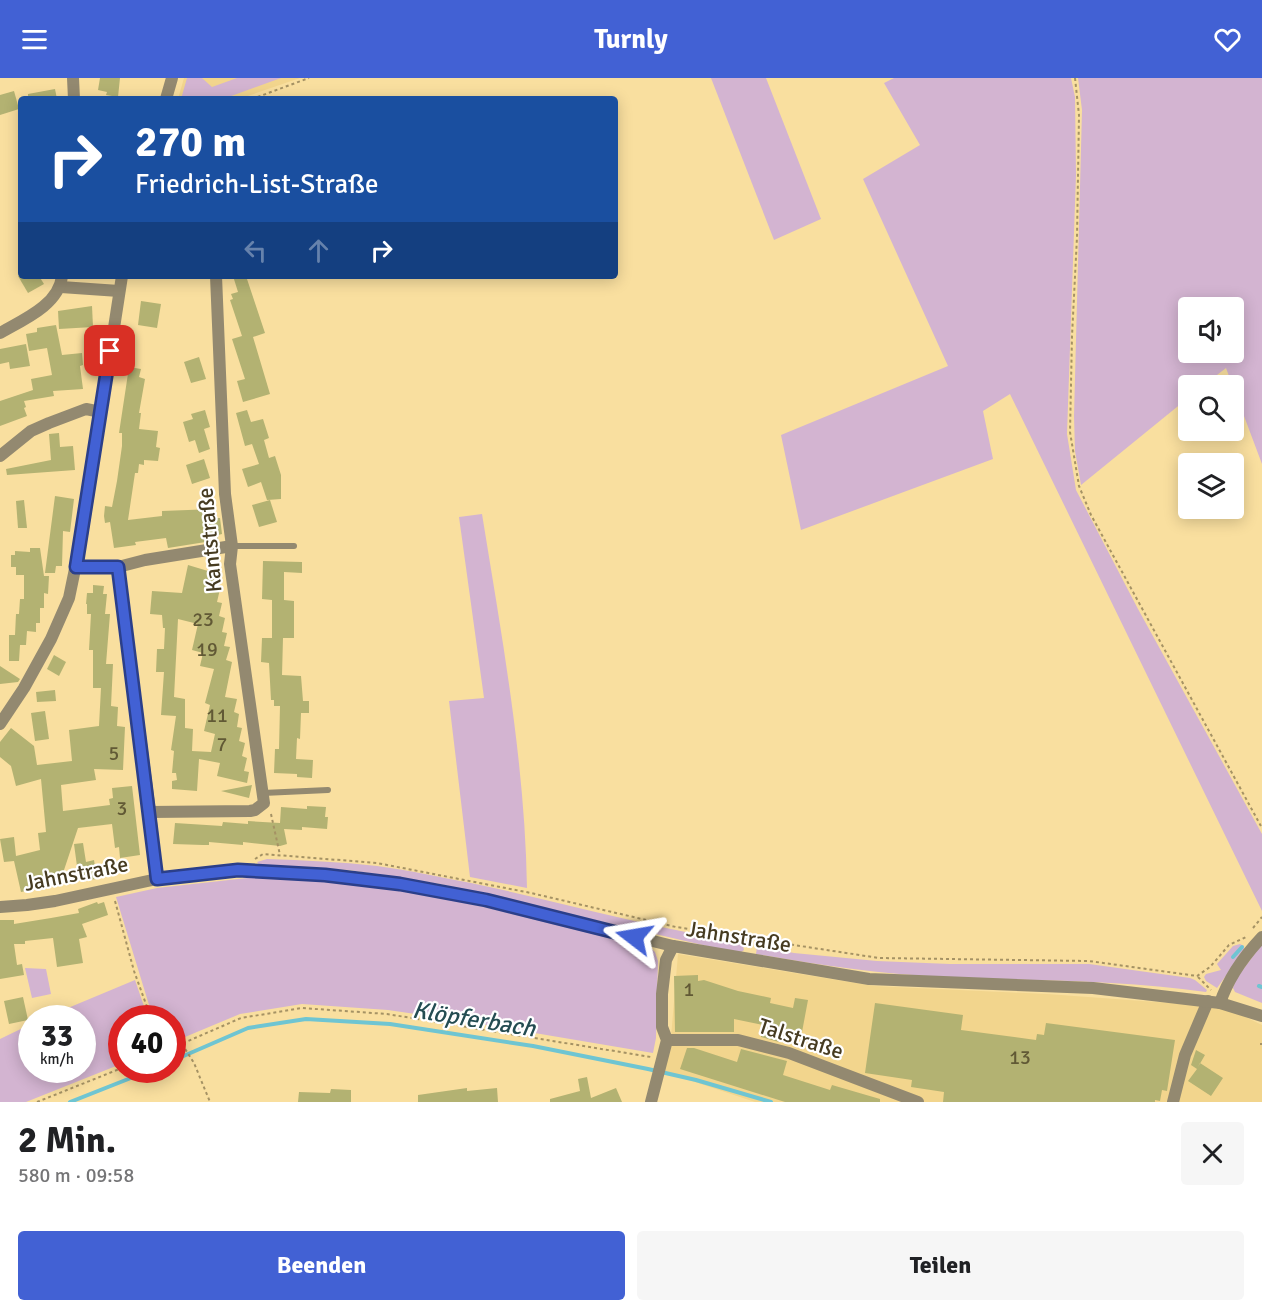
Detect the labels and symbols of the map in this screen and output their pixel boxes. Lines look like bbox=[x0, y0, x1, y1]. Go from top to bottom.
pin bbox=[84, 325, 135, 376]
street label: Kantstraße bbox=[191, 486, 228, 594]
house number: 23 bbox=[192, 607, 214, 632]
house number: 19 bbox=[196, 637, 218, 662]
house number: 11 bbox=[206, 703, 228, 728]
house number: 7 bbox=[217, 732, 227, 757]
house number: 5 bbox=[109, 741, 119, 766]
house number: 3 bbox=[117, 796, 127, 821]
street label: Jahnstraße bbox=[22, 850, 131, 897]
position arrow bbox=[602, 905, 666, 969]
street label: Jahnstraße bbox=[685, 915, 793, 958]
house number: 1 bbox=[684, 977, 694, 1002]
water label: Klöpferbach bbox=[410, 994, 539, 1044]
speed limit sign: 40 bbox=[108, 1005, 186, 1083]
street label: Talstraße bbox=[755, 1012, 847, 1065]
house number: 13 bbox=[1009, 1045, 1031, 1070]

